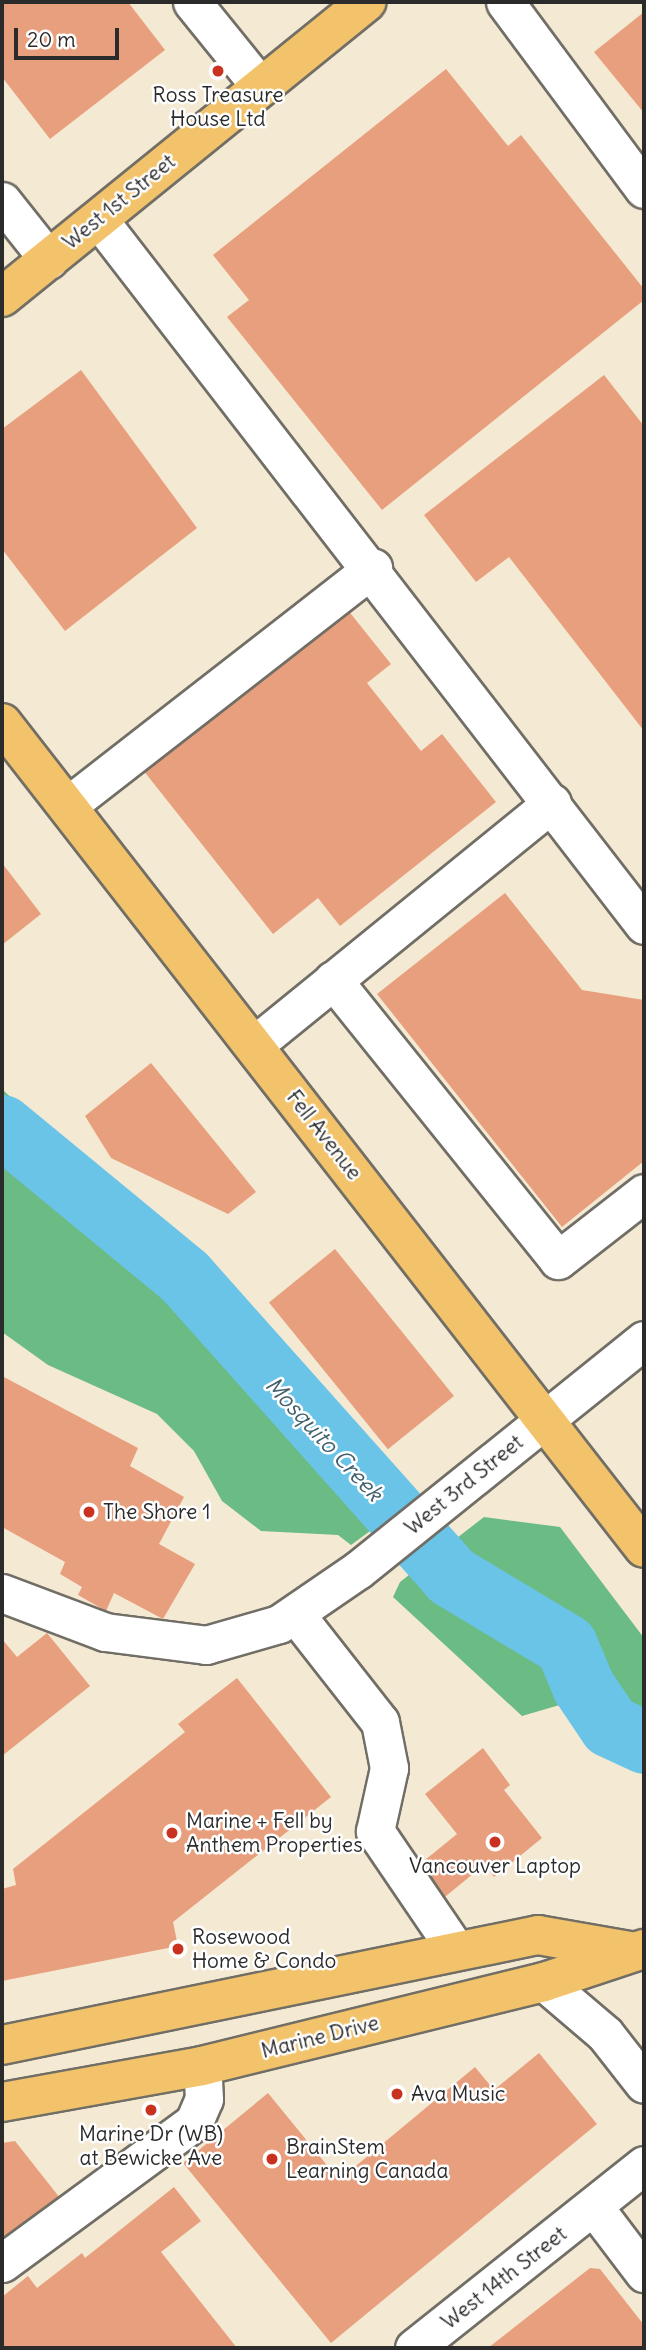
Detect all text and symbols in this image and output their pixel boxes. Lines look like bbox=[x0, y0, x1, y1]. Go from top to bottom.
scale bar bbox=[18, 14, 122, 58]
text: 20 m bbox=[27, 26, 76, 53]
marker: Ross Treasure House Ltd bbox=[210, 63, 226, 79]
place label: Ross Treasure House Ltd bbox=[153, 82, 283, 132]
street label: West 1st Street bbox=[58, 149, 180, 255]
street label: Fell Avenue bbox=[281, 1085, 367, 1185]
water label: Mosquito Creek bbox=[260, 1371, 388, 1507]
street label: West 3rd Street bbox=[400, 1430, 528, 1540]
place label: The Shore 1 bbox=[103, 1499, 211, 1525]
marker: The Shore 1 bbox=[81, 1504, 97, 1520]
place label: Marine + Fell by Anthem Properties bbox=[186, 1808, 363, 1858]
marker: Marine + Fell by Anthem Properties bbox=[164, 1825, 180, 1841]
marker: Vancouver Laptop bbox=[487, 1834, 503, 1850]
place label: Vancouver Laptop bbox=[409, 1853, 581, 1879]
place label: Rosewood Home & Condo bbox=[192, 1924, 336, 1974]
marker: Rosewood Home & Condo bbox=[170, 1941, 186, 1957]
street label: Marine Drive bbox=[259, 2010, 381, 2064]
place label: Ava Music bbox=[411, 2081, 506, 2107]
marker: Ava Music bbox=[389, 2086, 405, 2102]
marker: Marine Dr (WB) at Bewicke Ave bbox=[143, 2102, 159, 2118]
place label: Marine Dr (WB) at Bewicke Ave bbox=[79, 2121, 223, 2171]
place label: BrainStem Learning Canada bbox=[286, 2134, 448, 2184]
marker: BrainStem Learning Canada bbox=[264, 2151, 280, 2167]
street label: West 14th Street bbox=[436, 2221, 572, 2335]

